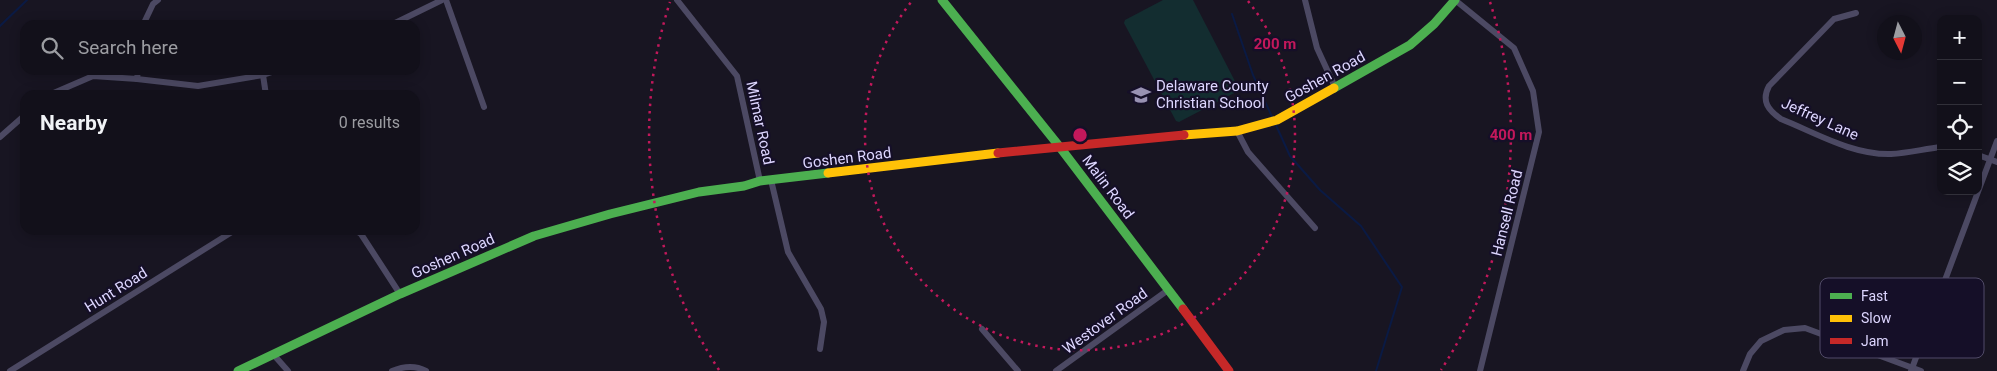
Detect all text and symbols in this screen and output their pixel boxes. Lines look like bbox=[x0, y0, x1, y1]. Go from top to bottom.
north arrow bbox=[1877, 15, 1922, 60]
map controls bbox=[1937, 15, 1982, 195]
button: + bbox=[1937, 15, 1982, 60]
search box bbox=[20, 20, 420, 75]
icon: search bbox=[38, 34, 66, 62]
text: 200 m bbox=[1254, 35, 1296, 53]
text: Search here bbox=[78, 36, 178, 59]
street label: Goshen Road bbox=[1282, 48, 1368, 106]
button: − bbox=[1937, 60, 1982, 105]
place label: Delaware County Christian School bbox=[1156, 77, 1269, 112]
street label: Milmar Road bbox=[742, 80, 778, 166]
school or university icon: Delaware County Christian School bbox=[1130, 84, 1152, 106]
street label: Jeffrey Lane bbox=[1779, 94, 1861, 144]
button: locate bbox=[1937, 105, 1982, 150]
text: Nearby bbox=[40, 111, 107, 135]
text: 0 results bbox=[339, 113, 400, 132]
centre of rings bbox=[1071, 126, 1089, 144]
text: 400 m bbox=[1490, 126, 1532, 144]
street label: Goshen Road bbox=[802, 144, 892, 172]
button: layers bbox=[1937, 150, 1982, 195]
street label: Malin Road bbox=[1078, 152, 1138, 222]
street label: Hansell Road bbox=[1488, 168, 1526, 258]
street label: Goshen Road bbox=[409, 230, 497, 282]
street label: Hunt Road bbox=[81, 264, 151, 316]
legend bbox=[1820, 278, 1984, 358]
street label: Westover Road bbox=[1059, 284, 1151, 358]
text: Fast bbox=[1861, 288, 1888, 304]
text: Slow bbox=[1861, 310, 1892, 326]
text: Jam bbox=[1861, 333, 1889, 349]

